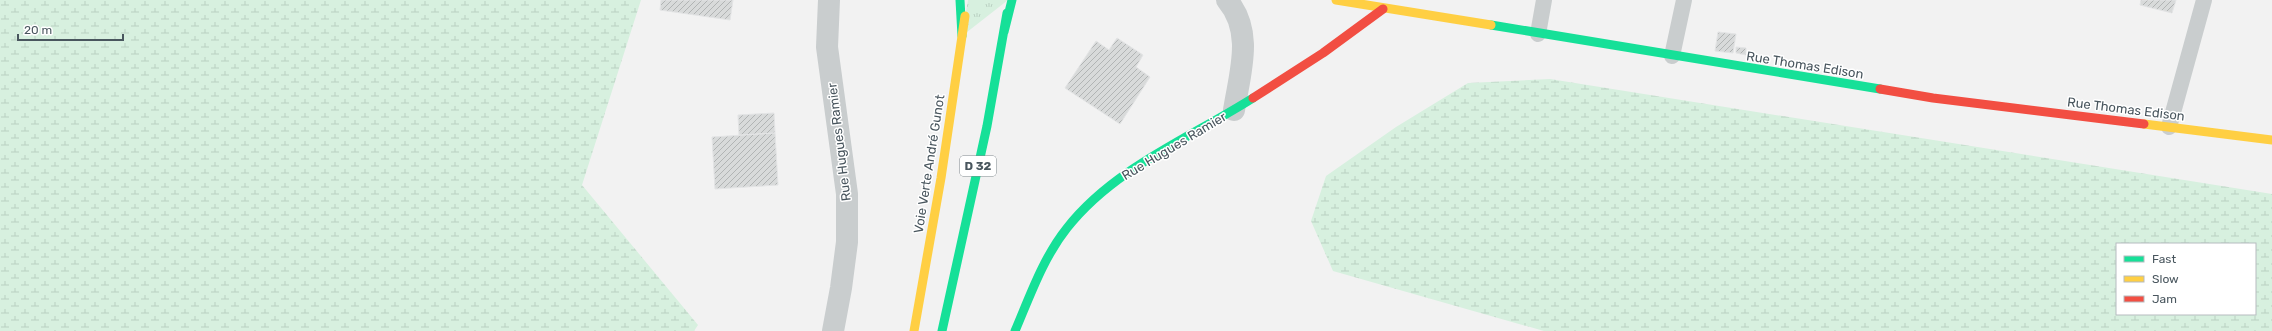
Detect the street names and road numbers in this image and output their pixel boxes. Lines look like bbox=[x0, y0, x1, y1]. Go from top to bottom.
street label: Rue Thomas Edison bbox=[1745, 48, 1865, 82]
street label: Rue Hugues Ramier bbox=[824, 82, 855, 202]
street label: Voie Verte André Gunot bbox=[911, 93, 947, 235]
street label: Rue Thomas Edison bbox=[2066, 94, 2186, 124]
street label: Rue Hugues Ramier bbox=[1119, 109, 1230, 184]
road number: D 32 bbox=[960, 156, 996, 176]

